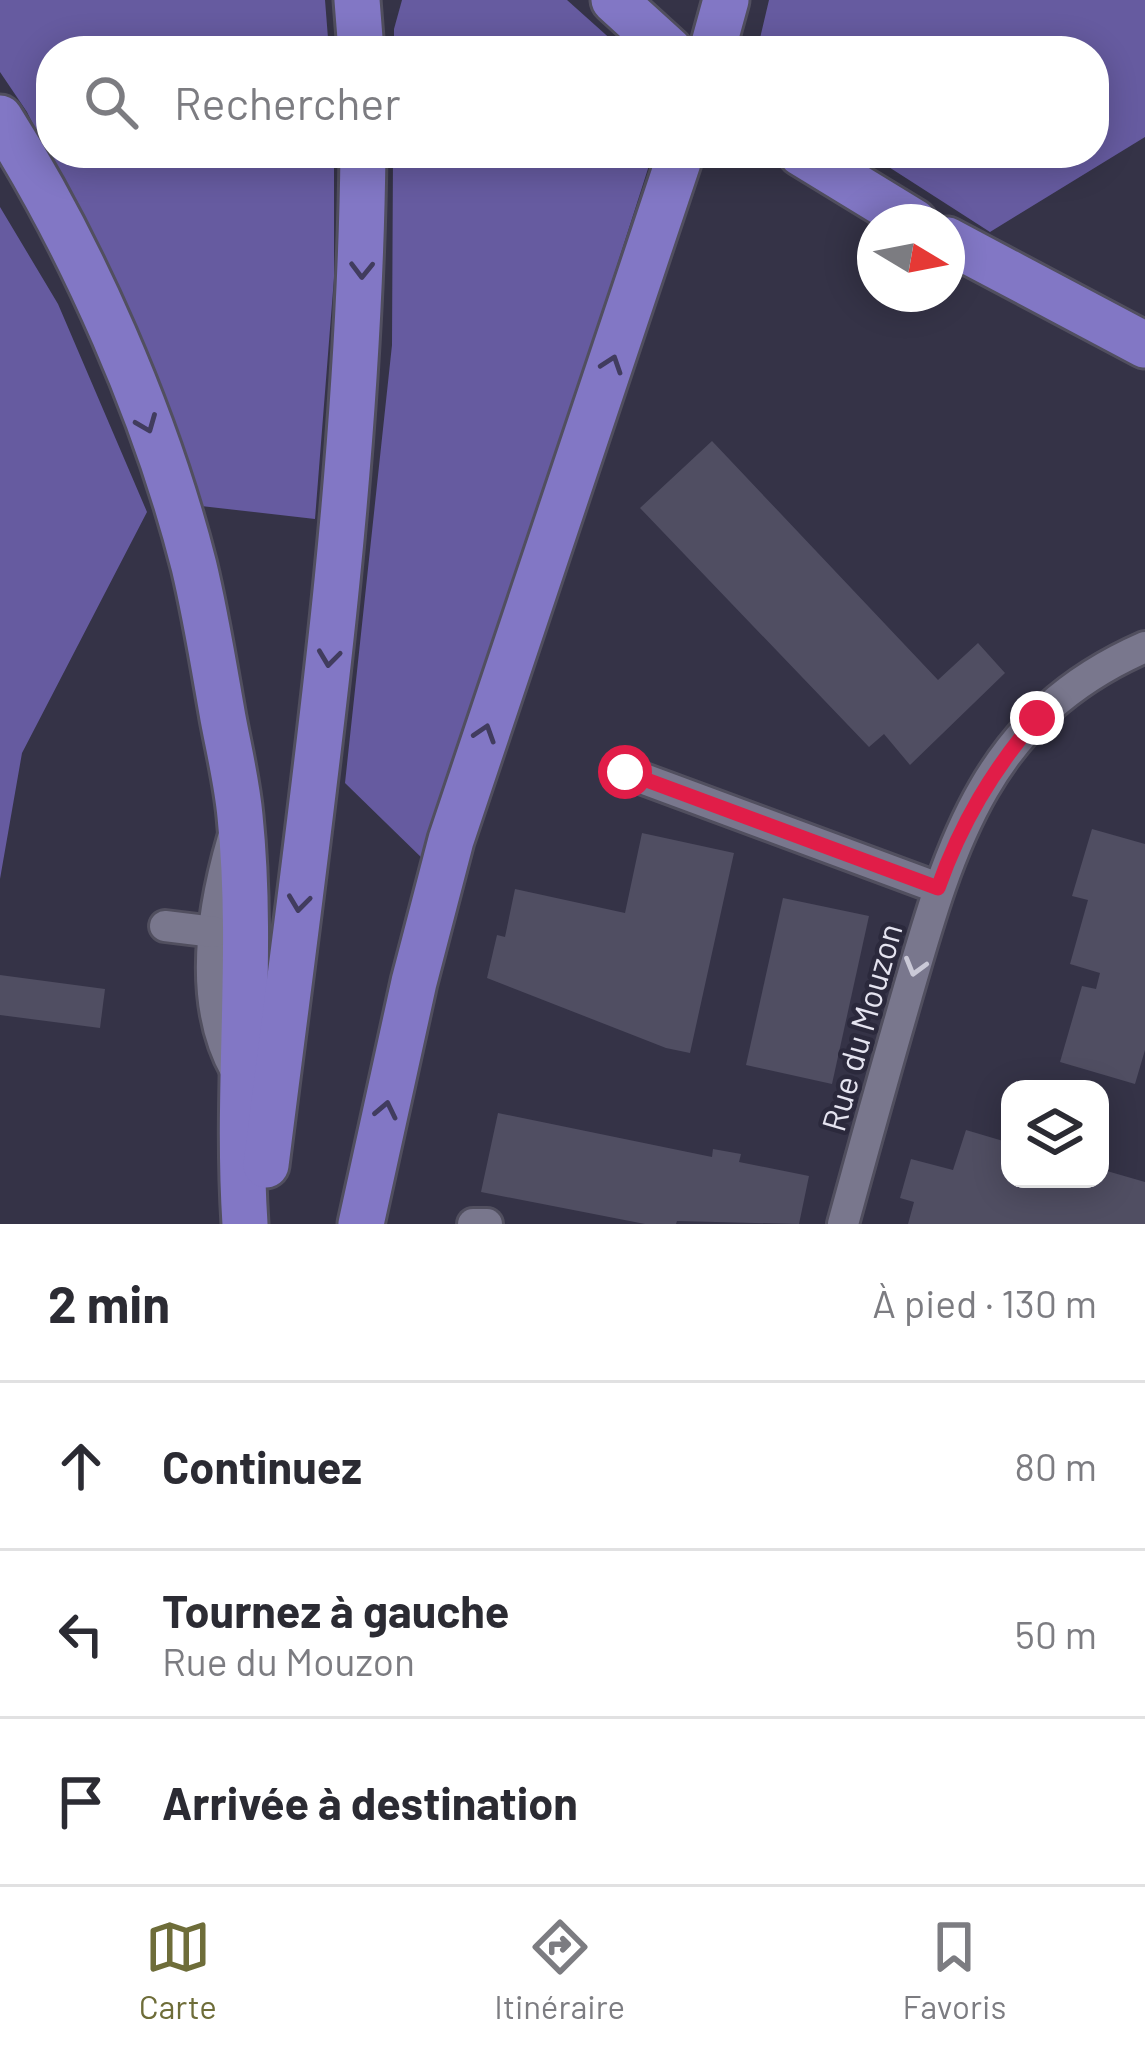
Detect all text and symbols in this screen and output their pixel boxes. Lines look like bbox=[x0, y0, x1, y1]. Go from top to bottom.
search box bbox=[36, 36, 1109, 168]
icon: search bbox=[78, 69, 144, 135]
text: Rechercher bbox=[174, 75, 401, 129]
north arrow bbox=[857, 204, 965, 312]
one-way arrow bbox=[349, 261, 375, 280]
one-way arrow bbox=[597, 354, 622, 375]
one-way arrow bbox=[133, 413, 157, 434]
one-way arrow bbox=[316, 649, 342, 668]
route end bbox=[1010, 691, 1064, 745]
one-way arrow bbox=[471, 724, 495, 745]
route start bbox=[598, 745, 652, 799]
one-way arrow bbox=[287, 894, 313, 913]
street label: Rue du Mouzon bbox=[812, 919, 910, 1135]
one-way arrow bbox=[904, 956, 929, 977]
map controls bbox=[1001, 1080, 1109, 1188]
button: layers bbox=[1001, 1080, 1109, 1188]
one-way arrow bbox=[372, 1100, 397, 1120]
text: 2 min bbox=[48, 1272, 170, 1333]
text: À pied · 130 m bbox=[872, 1279, 1097, 1326]
icon: ahead bbox=[48, 1433, 114, 1499]
text: Continuez bbox=[162, 1439, 362, 1493]
text: 80 m bbox=[1015, 1442, 1097, 1489]
text: Tournez à gauche bbox=[162, 1583, 509, 1637]
icon: left bbox=[48, 1601, 114, 1667]
text: 50 m bbox=[1015, 1610, 1097, 1657]
text: Rue du Mouzon bbox=[162, 1637, 415, 1684]
icon: arrive bbox=[48, 1769, 114, 1835]
text: Arrivée à destination bbox=[162, 1775, 578, 1829]
tab: Carte bbox=[139, 1914, 217, 2026]
tab: Itinéraire bbox=[494, 1914, 625, 2026]
tab: Favoris bbox=[903, 1914, 1006, 2026]

